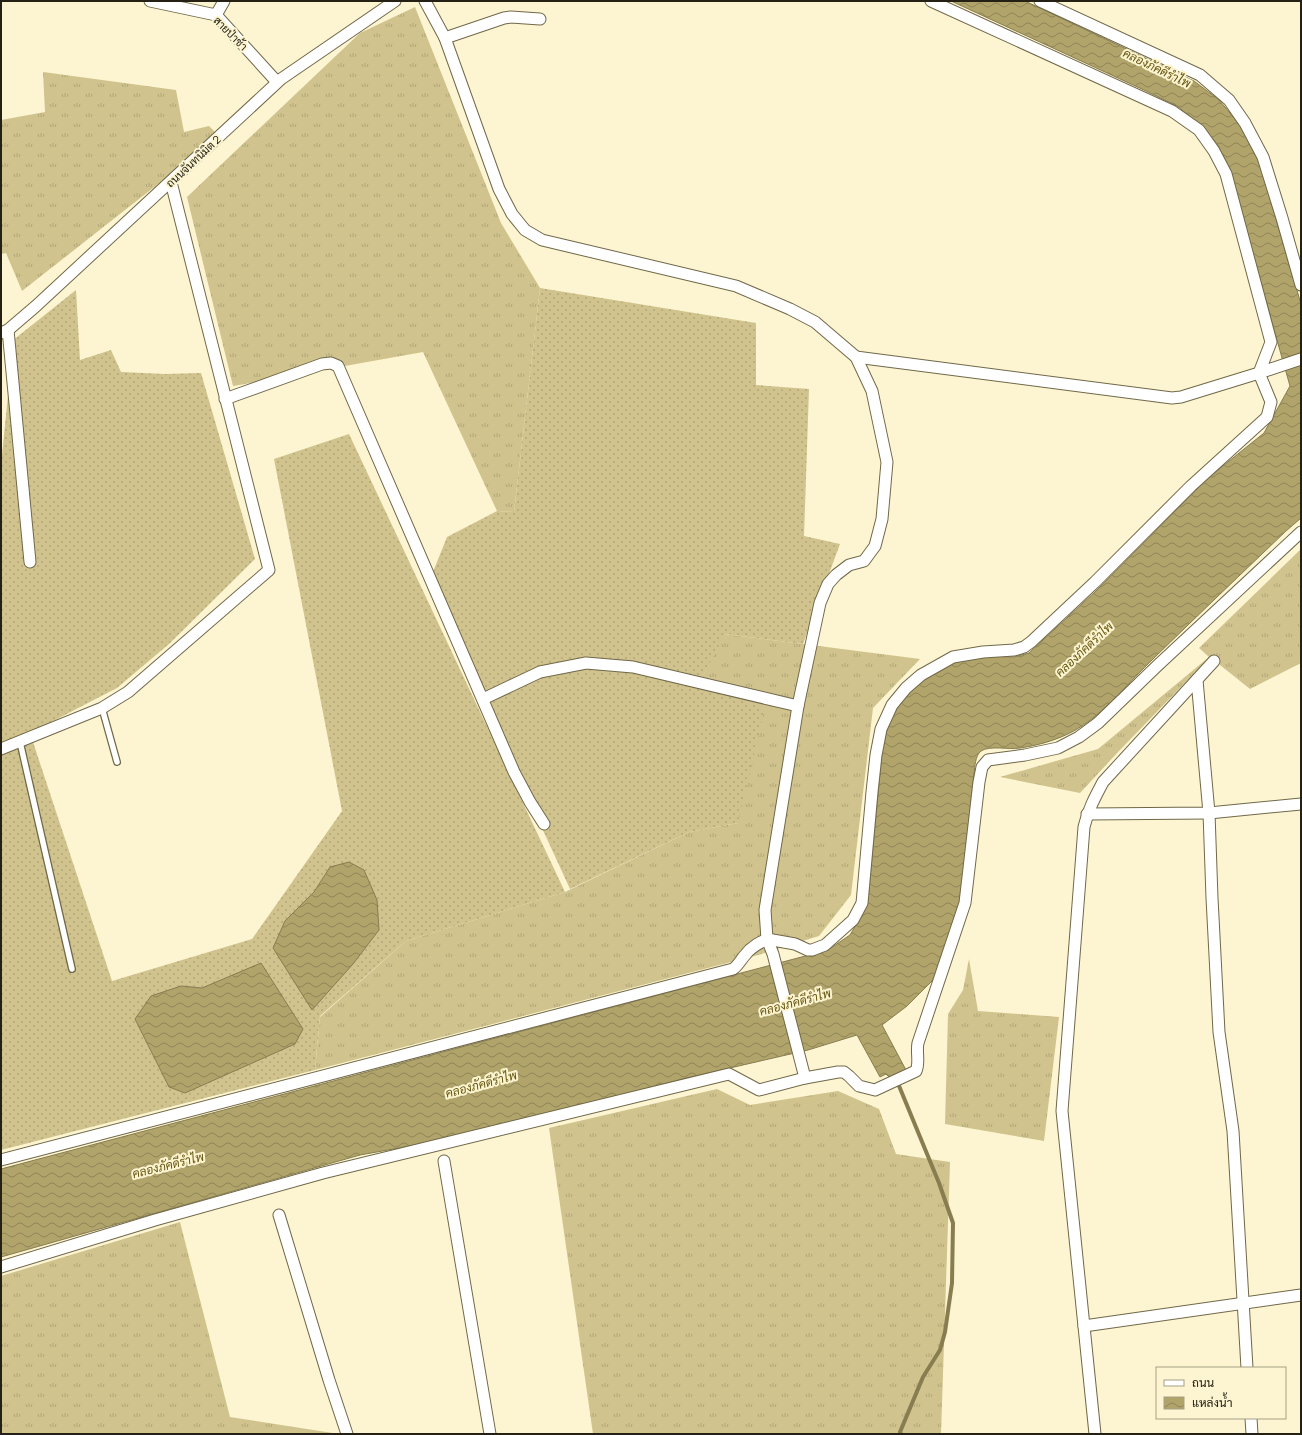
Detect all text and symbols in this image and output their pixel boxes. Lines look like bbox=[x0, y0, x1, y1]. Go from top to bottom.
street label: สายป่าช้า bbox=[211, 13, 251, 53]
water label: คลองภัคดีรำไพ bbox=[1120, 44, 1194, 92]
street label: ถนนจันทนิมิต 2 bbox=[162, 132, 224, 190]
water label: คลองภัคดีรำไพ bbox=[1051, 618, 1117, 680]
water label: คลองภัคดีรำไพ bbox=[757, 984, 833, 1020]
water label: คลองภัคดีรำไพ bbox=[443, 1066, 519, 1102]
water label: คลองภัคดีรำไพ bbox=[130, 1148, 206, 1182]
legend bbox=[1156, 1367, 1286, 1419]
text: ถนน bbox=[1192, 1374, 1215, 1391]
text: แหล่งน้ำ bbox=[1192, 1392, 1232, 1411]

